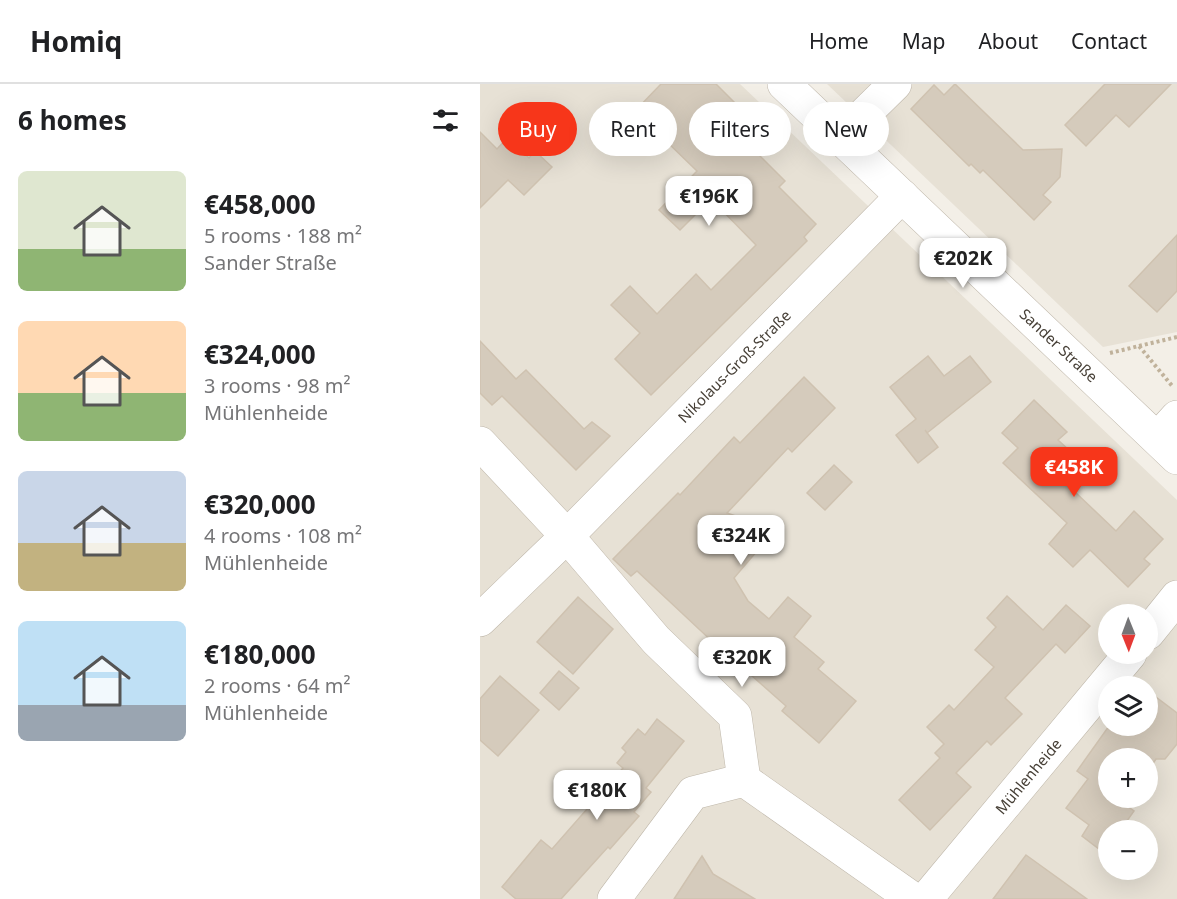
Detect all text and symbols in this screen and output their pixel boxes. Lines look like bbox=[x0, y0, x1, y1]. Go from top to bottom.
text: Homiq bbox=[30, 22, 122, 60]
text: Home bbox=[809, 27, 869, 55]
text: Map bbox=[902, 27, 945, 55]
text: About bbox=[978, 27, 1038, 55]
text: Contact bbox=[1071, 27, 1147, 55]
text: 6 homes bbox=[18, 102, 127, 138]
chip: Buy bbox=[498, 102, 577, 156]
chip: Rent bbox=[589, 102, 677, 156]
chip: Filters bbox=[689, 102, 791, 156]
chip: New bbox=[803, 102, 889, 156]
icon: filters bbox=[429, 104, 462, 137]
pin: €196K bbox=[667, 176, 751, 227]
text: €196K bbox=[679, 182, 739, 209]
text: €458,000 bbox=[204, 186, 316, 222]
icon: home bbox=[66, 195, 138, 267]
text: 5 rooms · 188 m² bbox=[204, 222, 362, 249]
pin: €202K bbox=[921, 238, 1005, 289]
text: €202K bbox=[933, 244, 993, 271]
text: Sander Straße bbox=[204, 249, 337, 276]
street label: Sander Straße bbox=[1016, 304, 1102, 386]
street label: Nikolaus-Groß-Straße bbox=[673, 305, 795, 427]
text: €324,000 bbox=[204, 336, 316, 372]
icon: home bbox=[66, 345, 138, 417]
text: 3 rooms · 98 m² bbox=[204, 372, 351, 399]
text: Mühlenheide bbox=[204, 399, 328, 426]
pin: €458K bbox=[1032, 447, 1116, 498]
text: €458K bbox=[1044, 453, 1104, 480]
text: €320,000 bbox=[204, 486, 316, 522]
icon: home bbox=[66, 495, 138, 567]
pin: €324K bbox=[699, 515, 783, 566]
text: €324K bbox=[711, 521, 771, 548]
text: 4 rooms · 108 m² bbox=[204, 522, 362, 549]
text: Mühlenheide bbox=[204, 549, 328, 576]
north arrow bbox=[1098, 604, 1158, 664]
map controls bbox=[1098, 604, 1158, 880]
text: €180,000 bbox=[204, 636, 316, 672]
pin: €320K bbox=[700, 637, 784, 688]
text: €320K bbox=[712, 643, 772, 670]
icon: home bbox=[66, 645, 138, 717]
text: 2 rooms · 64 m² bbox=[204, 672, 351, 699]
button: layers bbox=[1098, 676, 1158, 736]
text: Mühlenheide bbox=[204, 699, 328, 726]
street label: Mühlenheide bbox=[990, 734, 1066, 818]
button: + bbox=[1098, 748, 1158, 808]
pin: €180K bbox=[555, 770, 639, 821]
text: €180K bbox=[567, 776, 627, 803]
button: − bbox=[1098, 820, 1158, 880]

